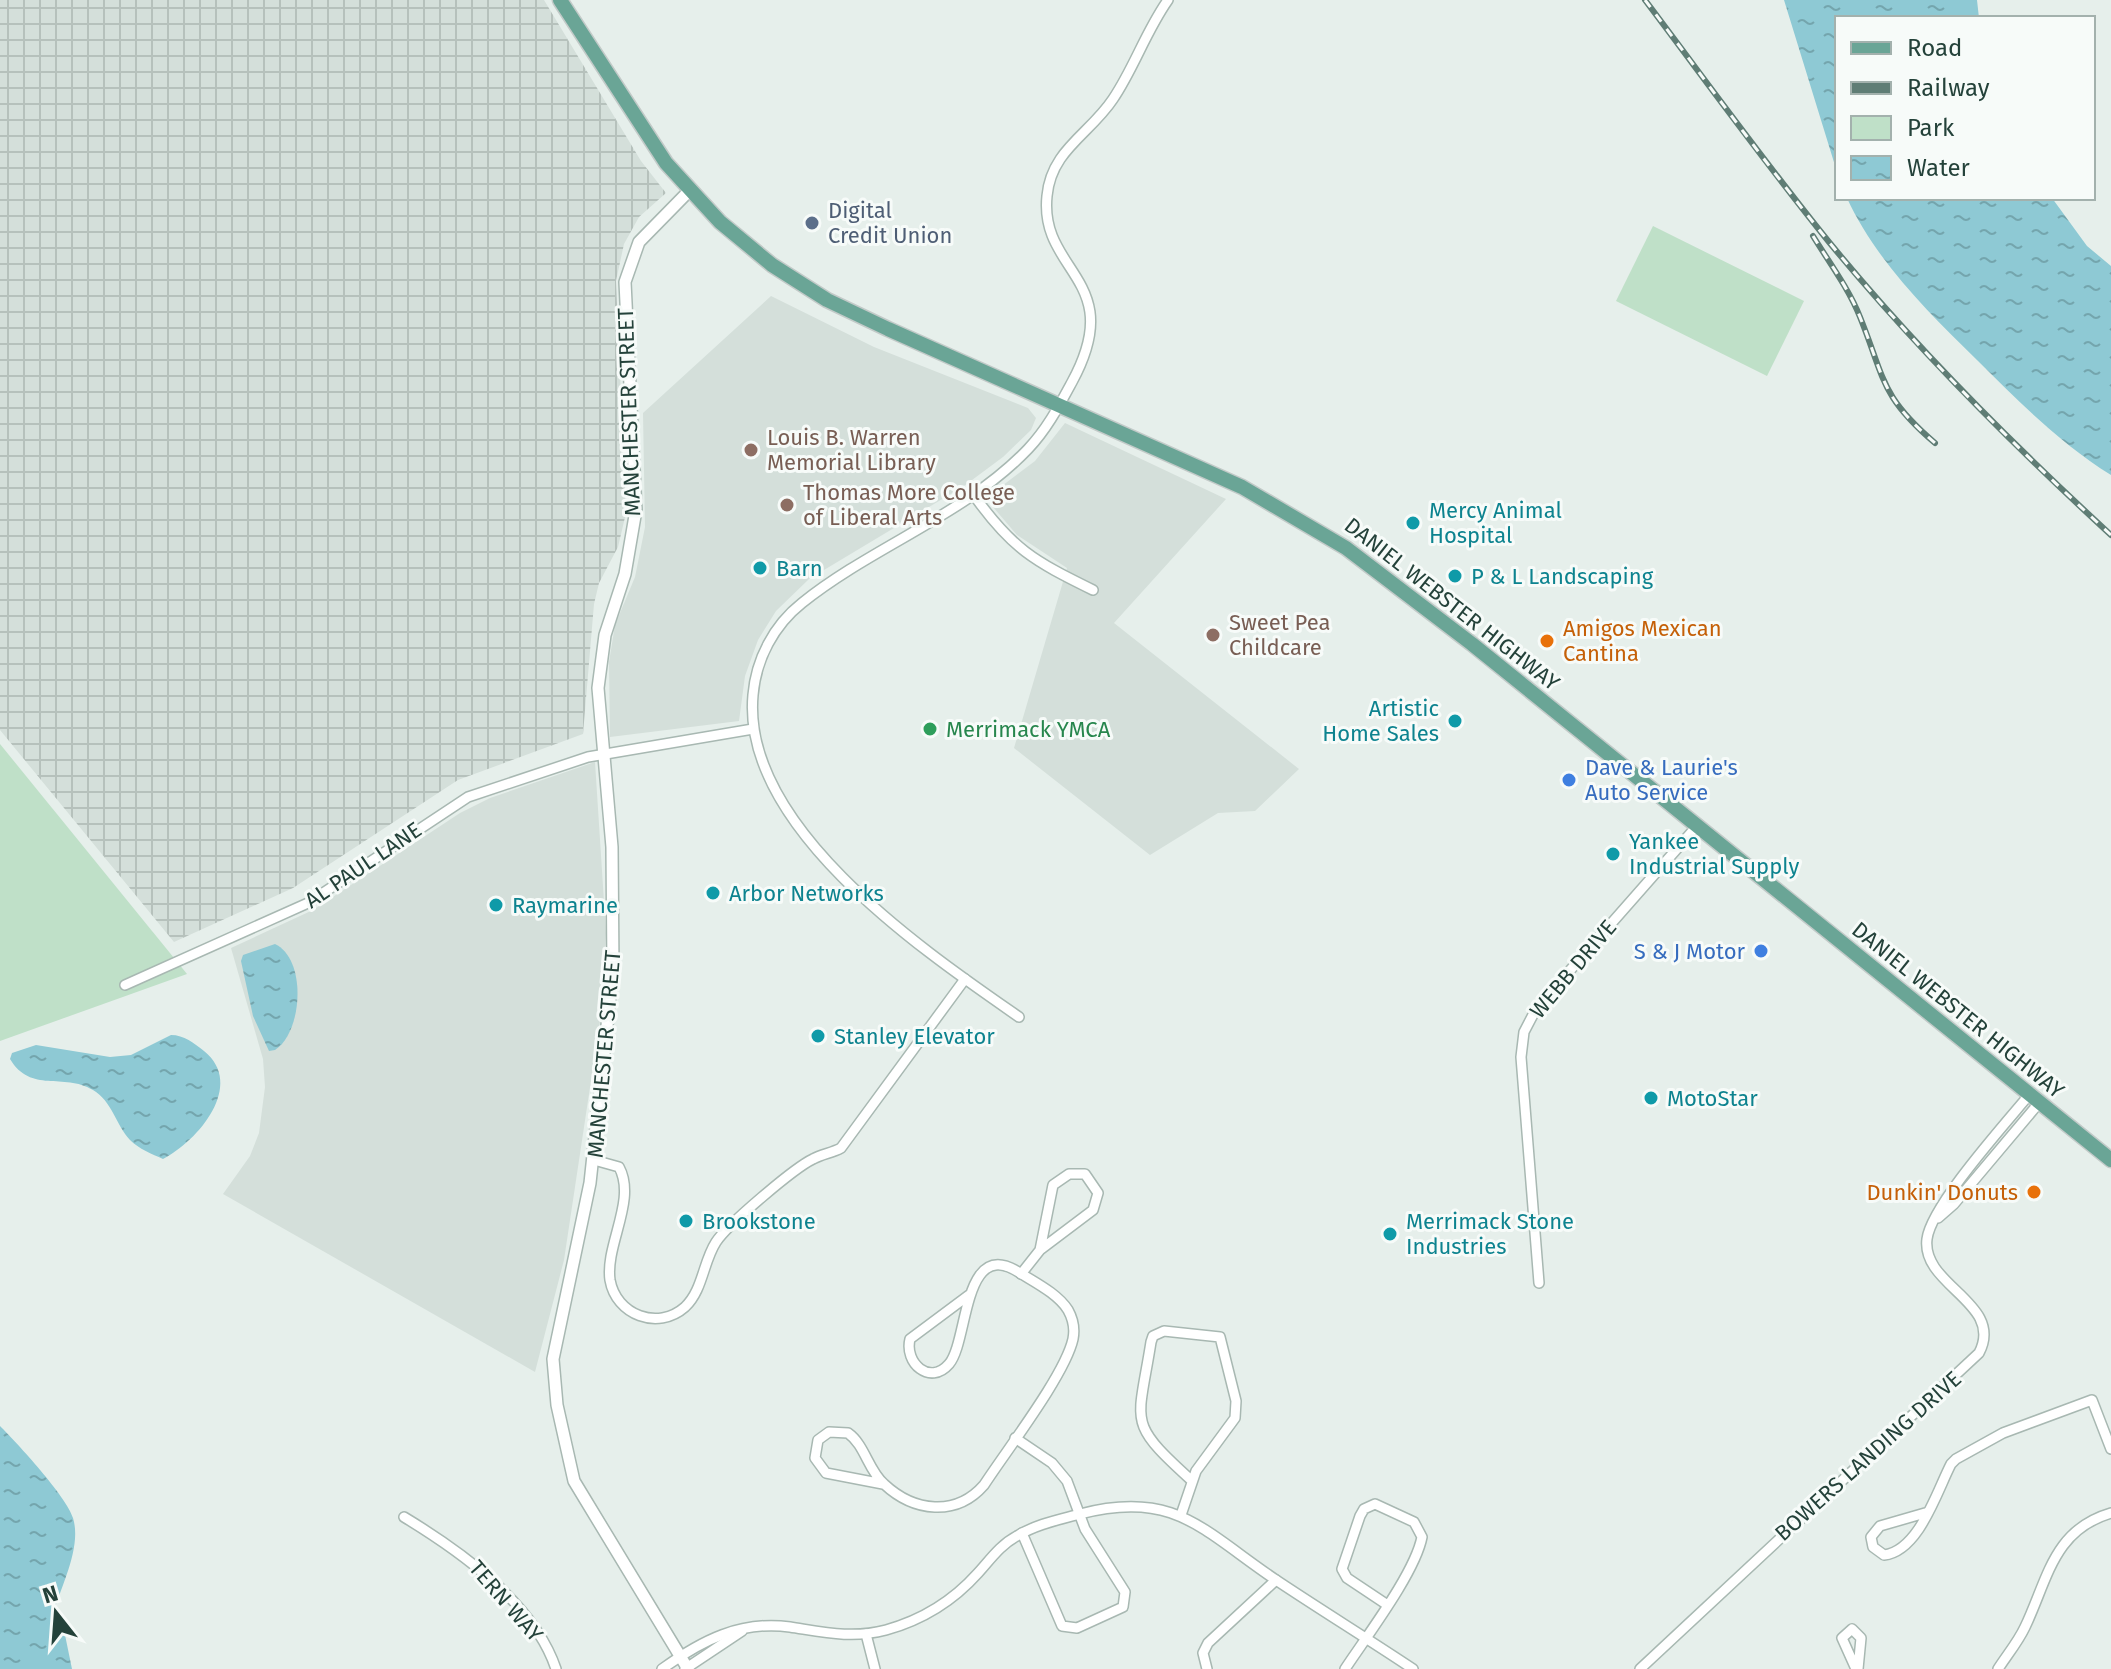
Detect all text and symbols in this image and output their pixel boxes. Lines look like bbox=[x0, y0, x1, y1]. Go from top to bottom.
legend bbox=[1835, 16, 2095, 200]
text: Road bbox=[1907, 34, 1962, 62]
text: Railway bbox=[1907, 74, 1990, 102]
text: Park bbox=[1907, 114, 1955, 142]
text: Water bbox=[1907, 154, 1971, 182]
place label: Digital Credit Union bbox=[828, 197, 952, 249]
marker: Digital Credit Union bbox=[803, 214, 821, 232]
street label: MANCHESTER STREET bbox=[612, 307, 646, 517]
place label: Louis B. Warren Memorial Library bbox=[767, 424, 936, 476]
marker: Louis B. Warren Memorial Library bbox=[742, 441, 760, 459]
place label: Thomas More College of Liberal Arts bbox=[803, 479, 1015, 531]
marker: Thomas More College of Liberal Arts bbox=[778, 496, 796, 514]
place label: Mercy Animal Hospital bbox=[1429, 497, 1562, 549]
street label: DANIEL WEBSTER HIGHWAY bbox=[1339, 512, 1565, 696]
marker: Mercy Animal Hospital bbox=[1404, 514, 1422, 532]
place label: Barn bbox=[776, 555, 823, 582]
marker: Barn bbox=[751, 559, 769, 577]
place label: P & L Landscaping bbox=[1471, 563, 1654, 590]
marker: P & L Landscaping bbox=[1446, 567, 1464, 585]
place label: Sweet Pea Childcare bbox=[1229, 609, 1330, 661]
place label: Amigos Mexican Cantina bbox=[1563, 615, 1722, 667]
marker: Sweet Pea Childcare bbox=[1204, 626, 1222, 644]
marker: Amigos Mexican Cantina bbox=[1538, 632, 1556, 650]
place label: Artistic Home Sales bbox=[1322, 695, 1439, 747]
marker: Artistic Home Sales bbox=[1446, 712, 1464, 730]
place label: Merrimack YMCA bbox=[946, 716, 1111, 743]
marker: Merrimack YMCA bbox=[921, 720, 939, 738]
place label: Dave & Laurie's Auto Service bbox=[1585, 754, 1738, 806]
marker: Dave & Laurie's Auto Service bbox=[1560, 771, 1578, 789]
street label: AL PAUL LANE bbox=[300, 816, 426, 914]
place label: Yankee Industrial Supply bbox=[1629, 828, 1799, 880]
marker: Yankee Industrial Supply bbox=[1604, 845, 1622, 863]
place label: Arbor Networks bbox=[729, 880, 884, 907]
marker: Arbor Networks bbox=[704, 884, 722, 902]
place label: Raymarine bbox=[512, 892, 618, 919]
marker: Raymarine bbox=[487, 896, 505, 914]
street label: WEBB DRIVE bbox=[1524, 914, 1622, 1024]
street label: DANIEL WEBSTER HIGHWAY bbox=[1846, 916, 2070, 1104]
place label: S & J Motor bbox=[1634, 938, 1745, 965]
marker: S & J Motor bbox=[1752, 942, 1770, 960]
street label: MANCHESTER STREET bbox=[581, 948, 627, 1159]
place label: Stanley Elevator bbox=[834, 1023, 995, 1050]
marker: Stanley Elevator bbox=[809, 1027, 827, 1045]
place label: MotoStar bbox=[1667, 1085, 1758, 1112]
marker: MotoStar bbox=[1642, 1089, 1660, 1107]
place label: Dunkin' Donuts bbox=[1866, 1179, 2018, 1206]
marker: Dunkin' Donuts bbox=[2025, 1183, 2043, 1201]
place label: Brookstone bbox=[702, 1208, 816, 1235]
place label: Merrimack Stone Industries bbox=[1406, 1208, 1574, 1260]
marker: Brookstone bbox=[677, 1212, 695, 1230]
marker: Merrimack Stone Industries bbox=[1381, 1225, 1399, 1243]
street label: BOWERS LANDING DRIVE bbox=[1769, 1365, 1967, 1547]
street label: TERN WAY bbox=[463, 1555, 549, 1647]
north arrow bbox=[16, 1573, 96, 1653]
text: N bbox=[39, 1579, 61, 1609]

